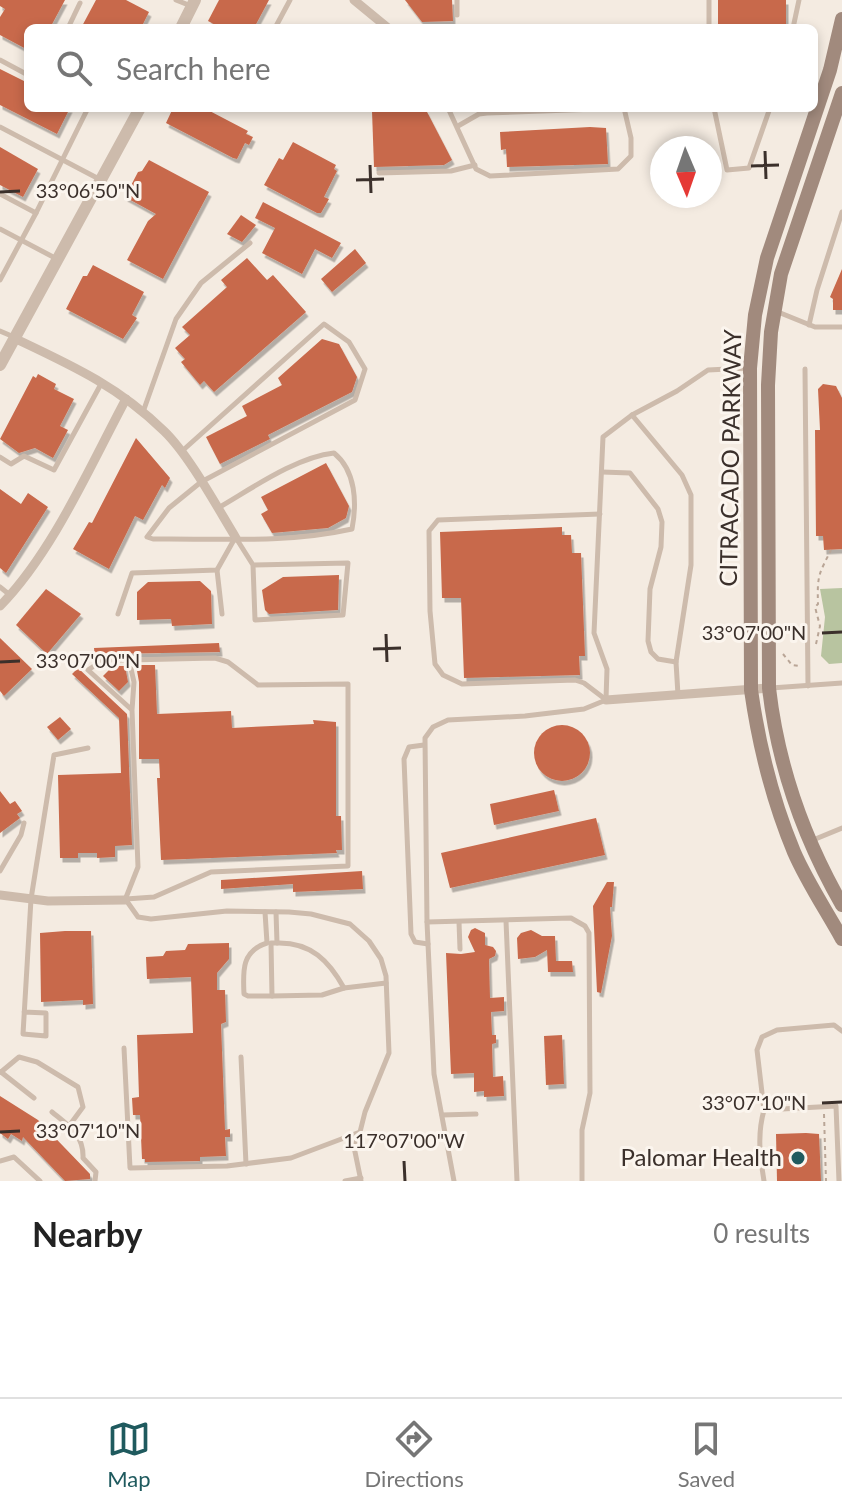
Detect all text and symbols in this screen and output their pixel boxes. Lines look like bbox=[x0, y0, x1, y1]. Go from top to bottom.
search box bbox=[24, 24, 818, 112]
icon: search bbox=[52, 46, 96, 90]
text: Search here bbox=[116, 50, 271, 86]
north arrow bbox=[650, 136, 722, 208]
text: 33°06'50"N bbox=[36, 178, 140, 202]
street label: CITRACADO PARKWAY bbox=[713, 329, 746, 587]
text: 33°07'00"N bbox=[702, 620, 806, 644]
text: 33°07'00"N bbox=[36, 648, 140, 672]
text: 33°07'10"N bbox=[702, 1090, 806, 1114]
text: 33°07'10"N bbox=[36, 1118, 140, 1142]
text: 117°07'00"W bbox=[343, 1128, 465, 1152]
place label: Palomar Health bbox=[621, 1142, 782, 1171]
marker: Palomar Health bbox=[789, 1149, 807, 1167]
text: Nearby bbox=[32, 1213, 143, 1254]
text: 0 results bbox=[713, 1217, 810, 1249]
tab: Map bbox=[107, 1417, 151, 1492]
tab: Directions bbox=[365, 1417, 464, 1492]
tab: Saved bbox=[678, 1417, 735, 1492]

